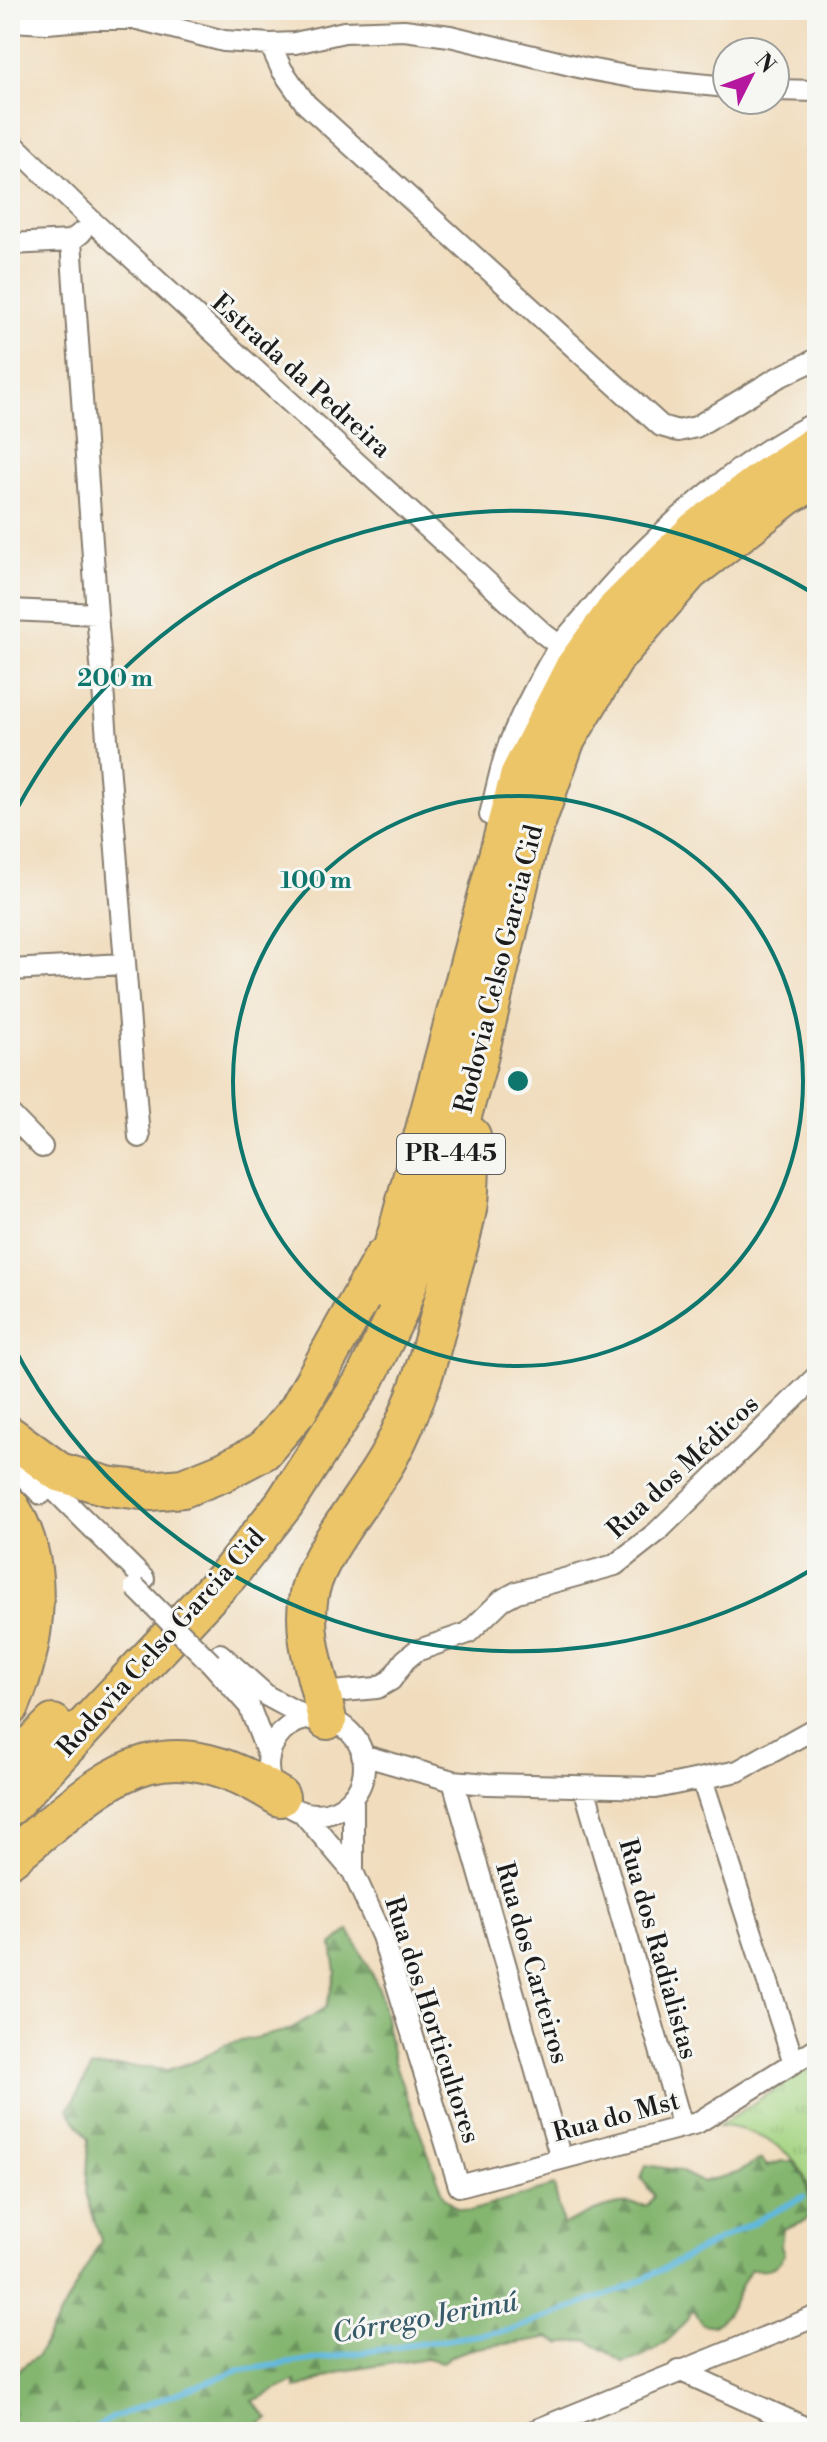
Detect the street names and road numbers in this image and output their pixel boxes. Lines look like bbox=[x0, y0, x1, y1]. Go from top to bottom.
street label: Estrada da Pedreira bbox=[205, 287, 398, 466]
street label: Rodovia Celso Garcia Cid bbox=[448, 821, 550, 1116]
road number: PR-445 bbox=[397, 1134, 505, 1174]
street label: Rua dos Médicos bbox=[600, 1388, 766, 1546]
street label: Rodovia Celso Garcia Cid bbox=[50, 1522, 272, 1764]
street label: Rua dos Radialistas bbox=[611, 1835, 705, 2063]
street label: Rua dos Carteiros bbox=[488, 1859, 576, 2067]
street label: Rua dos Horticultores bbox=[377, 1893, 487, 2147]
street label: Rua do Mst bbox=[549, 2085, 683, 2149]

